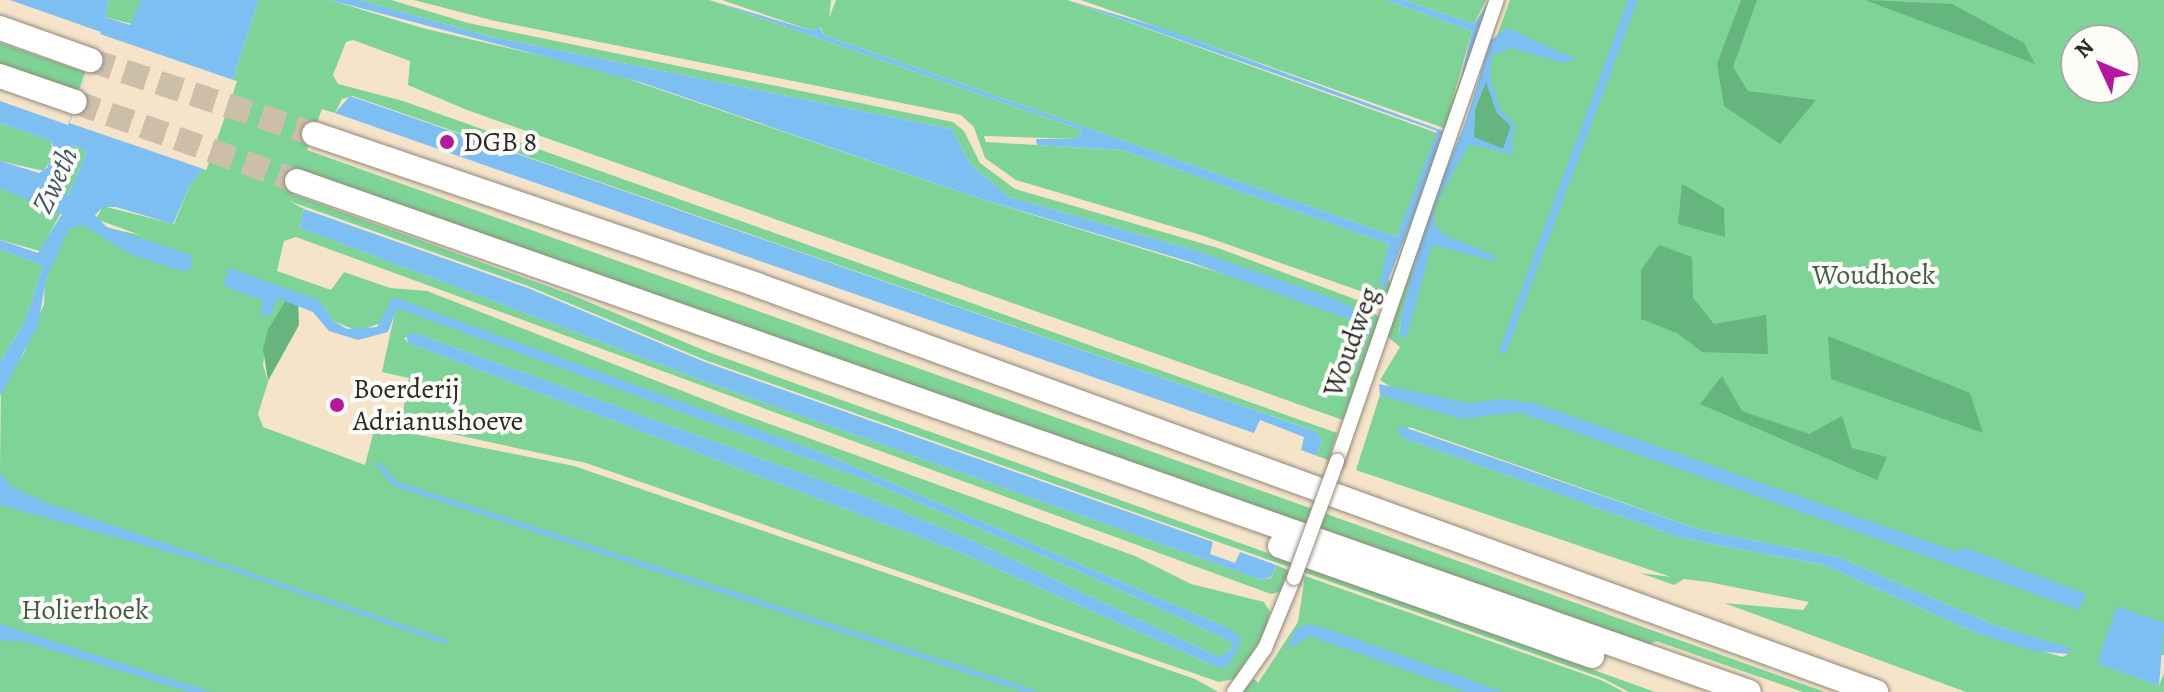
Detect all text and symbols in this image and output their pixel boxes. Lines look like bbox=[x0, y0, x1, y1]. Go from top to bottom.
north arrow bbox=[2060, 24, 2140, 104]
text: N bbox=[2068, 33, 2101, 65]
place label: DGB 8 bbox=[463, 125, 537, 159]
marker: DGB 8 bbox=[438, 133, 456, 151]
water label: Zweth bbox=[24, 141, 86, 219]
park label: Woudhoek bbox=[1812, 258, 1936, 292]
street label: Woudweg bbox=[1316, 283, 1386, 401]
place label: Boerderij Adrianushoeve bbox=[353, 372, 523, 438]
marker: Boerderij Adrianushoeve bbox=[328, 396, 346, 414]
park label: Holierhoek bbox=[21, 593, 149, 627]

